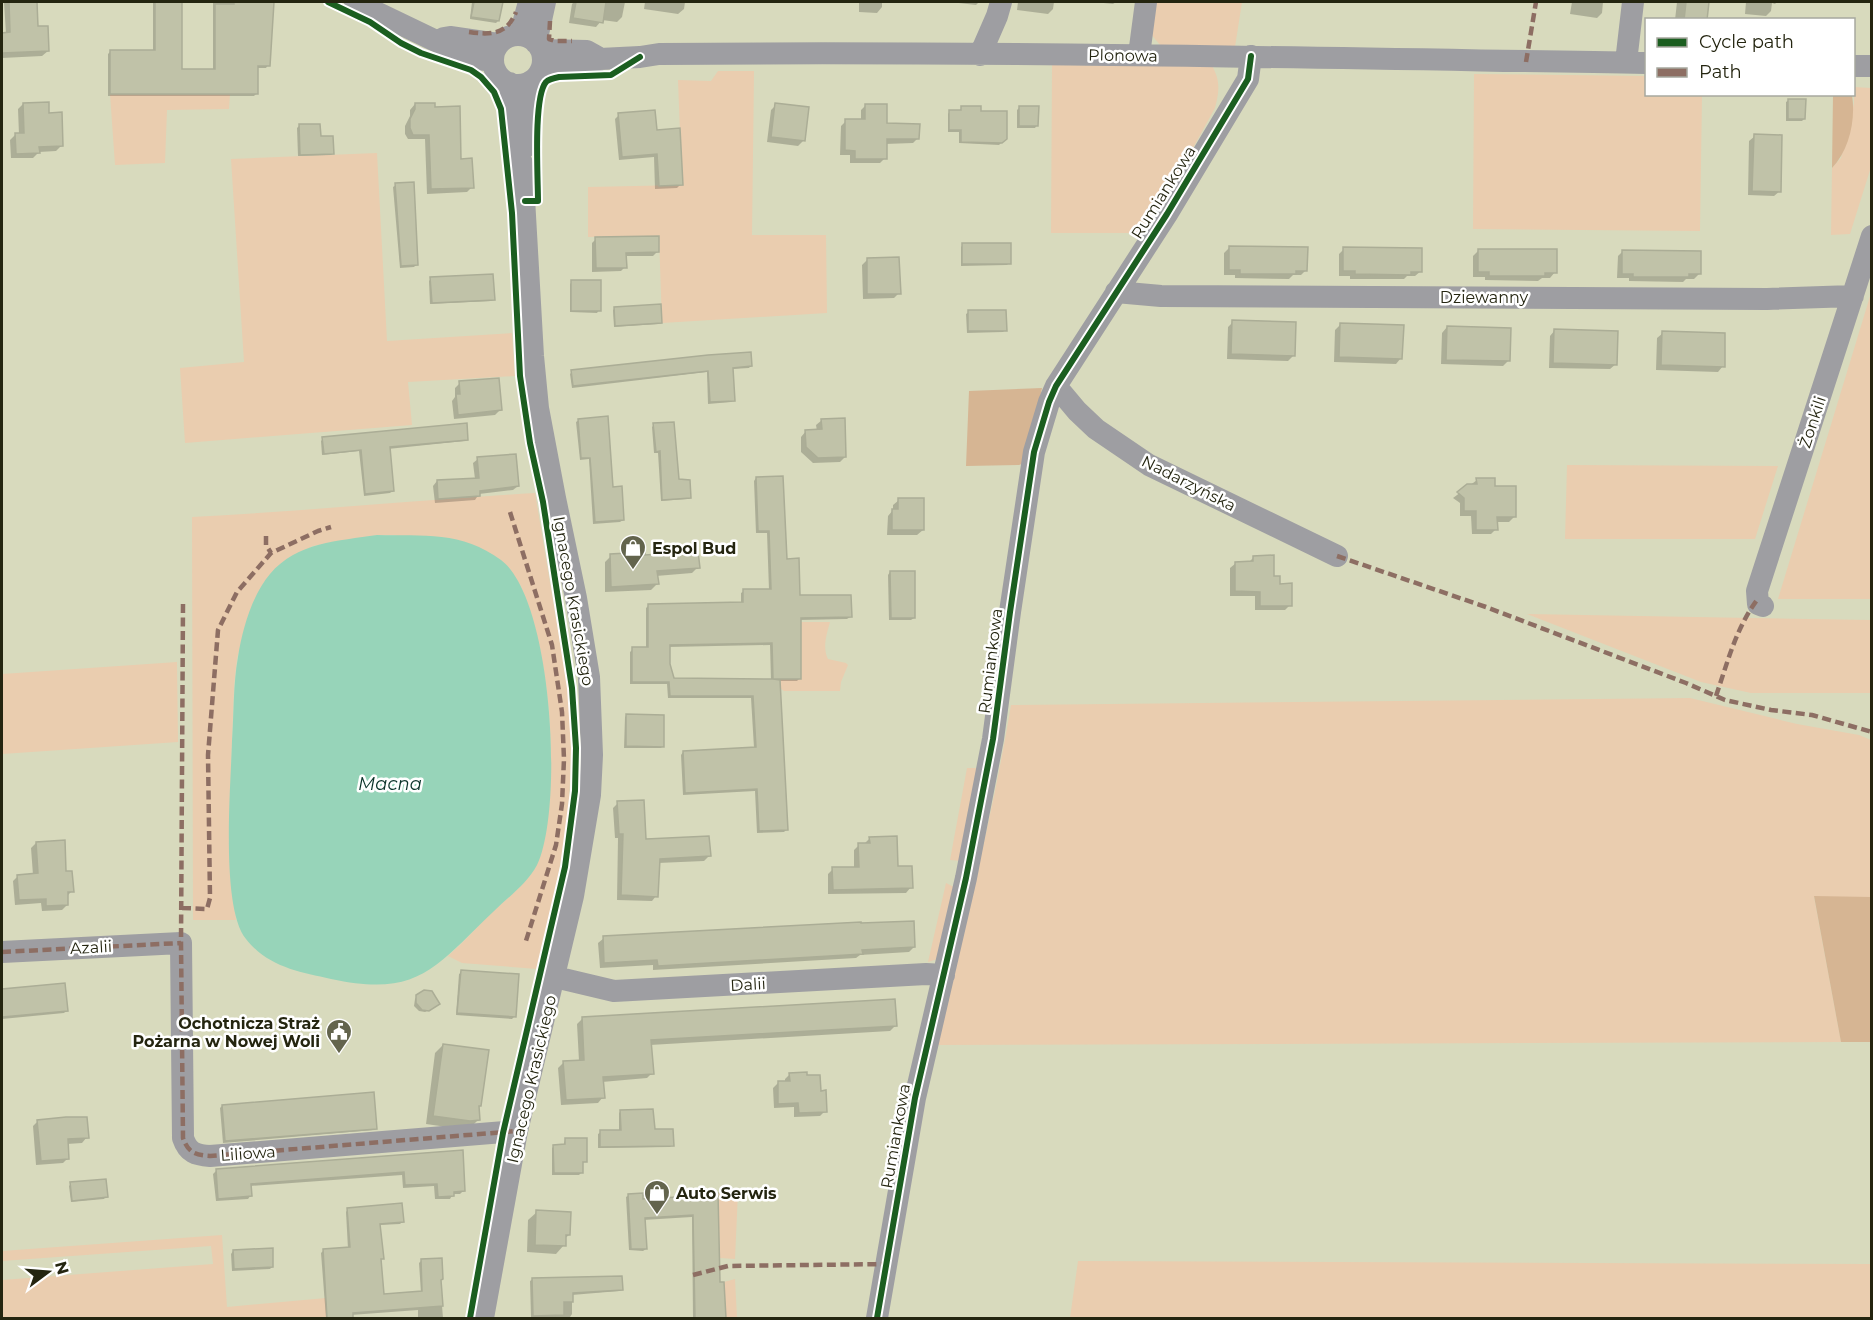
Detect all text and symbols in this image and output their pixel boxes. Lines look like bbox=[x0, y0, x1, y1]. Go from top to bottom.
legend bbox=[1645, 18, 1855, 96]
text: Cycle path bbox=[1699, 31, 1794, 53]
street label: Plonowa bbox=[1088, 45, 1158, 66]
text: Path bbox=[1699, 61, 1742, 83]
street label: Rumiankowa bbox=[1127, 142, 1200, 242]
street label: Dziewanny bbox=[1440, 288, 1529, 307]
street label: Żonkili bbox=[1795, 394, 1830, 451]
street label: Nadarzyńska bbox=[1138, 452, 1239, 515]
street label: Ignacego Krasickiego bbox=[549, 515, 598, 687]
shop icon: Espol Bud bbox=[618, 533, 648, 571]
place label: Espol Bud bbox=[652, 539, 736, 558]
street label: Rumiankowa bbox=[975, 607, 1006, 715]
water label: Macna bbox=[358, 773, 422, 795]
street label: Azalii bbox=[70, 937, 113, 958]
street label: Dalii bbox=[730, 974, 766, 995]
street label: Ignacego Krasickiego bbox=[503, 993, 560, 1165]
place label: Ochotnicza Straż Pożarna w Nowej Woli bbox=[133, 1014, 320, 1051]
public building icon: Ochotnicza Straż Pożarna w Nowej Woli bbox=[324, 1017, 354, 1055]
street label: Rumiankowa bbox=[877, 1082, 914, 1190]
street label: Liliowa bbox=[220, 1142, 276, 1165]
shop icon: Auto Serwis bbox=[642, 1178, 672, 1216]
place label: Auto Serwis bbox=[675, 1184, 777, 1203]
north arrow bbox=[18, 1242, 78, 1302]
text: N bbox=[51, 1259, 73, 1277]

